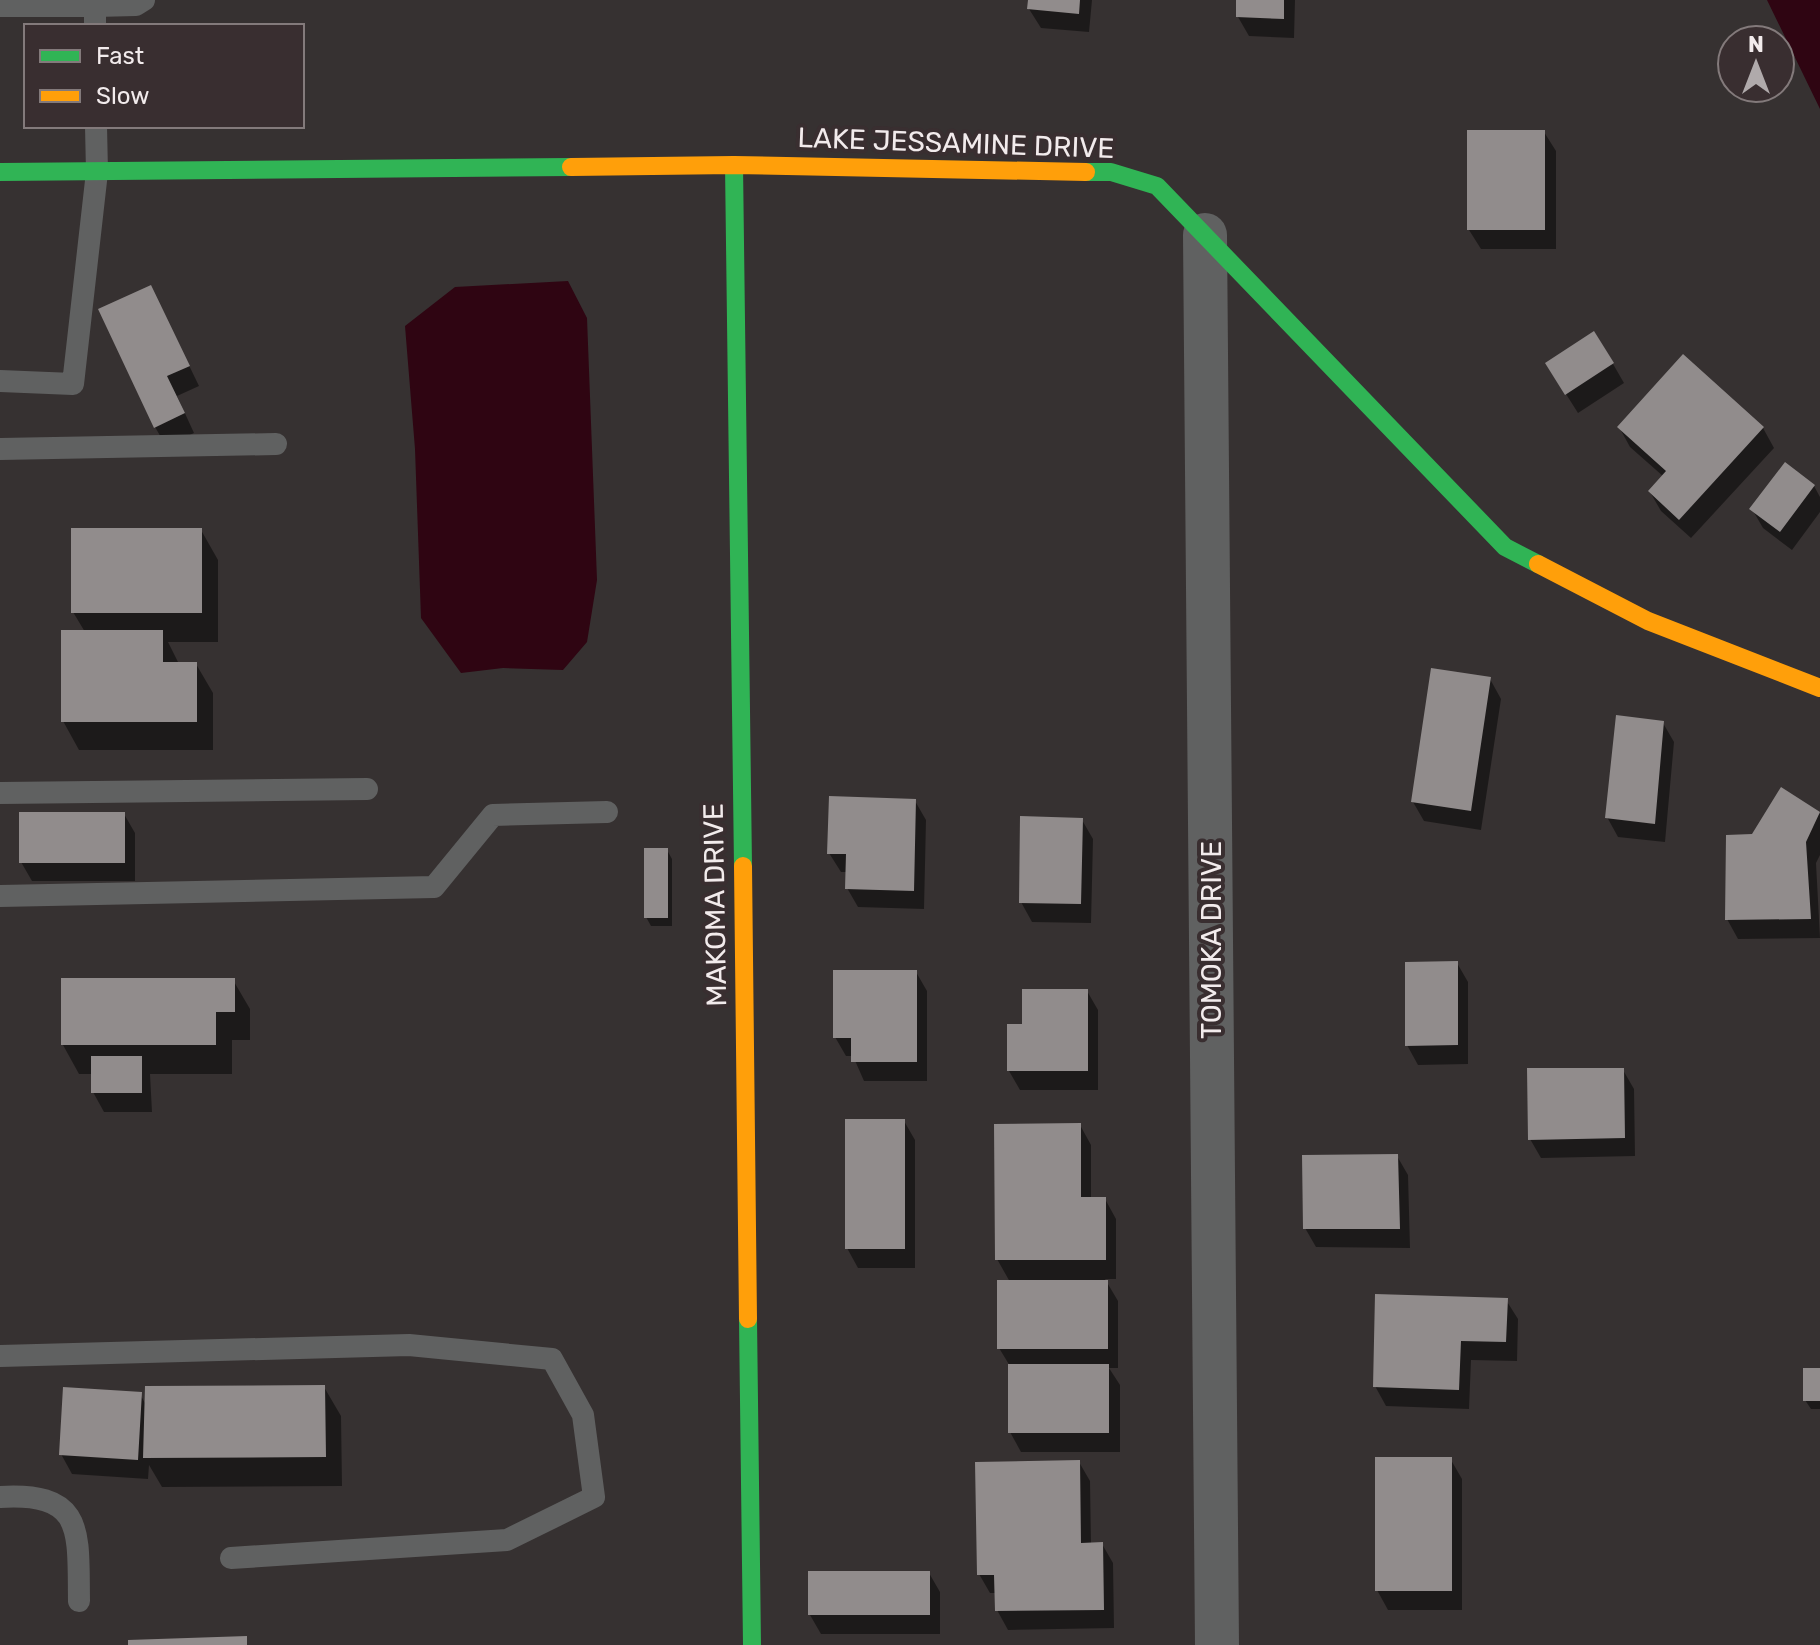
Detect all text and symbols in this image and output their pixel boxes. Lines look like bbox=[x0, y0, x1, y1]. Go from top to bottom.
legend bbox=[24, 24, 304, 128]
north arrow bbox=[1716, 24, 1796, 104]
text: N bbox=[1748, 31, 1764, 58]
text: Fast bbox=[96, 42, 144, 70]
text: Slow bbox=[96, 82, 149, 110]
street label: LAKE JESSAMINE DRIVE bbox=[797, 121, 1115, 165]
street label: MAKOMA DRIVE bbox=[697, 803, 733, 1007]
street label: TOMOKA DRIVE bbox=[1195, 841, 1228, 1039]

